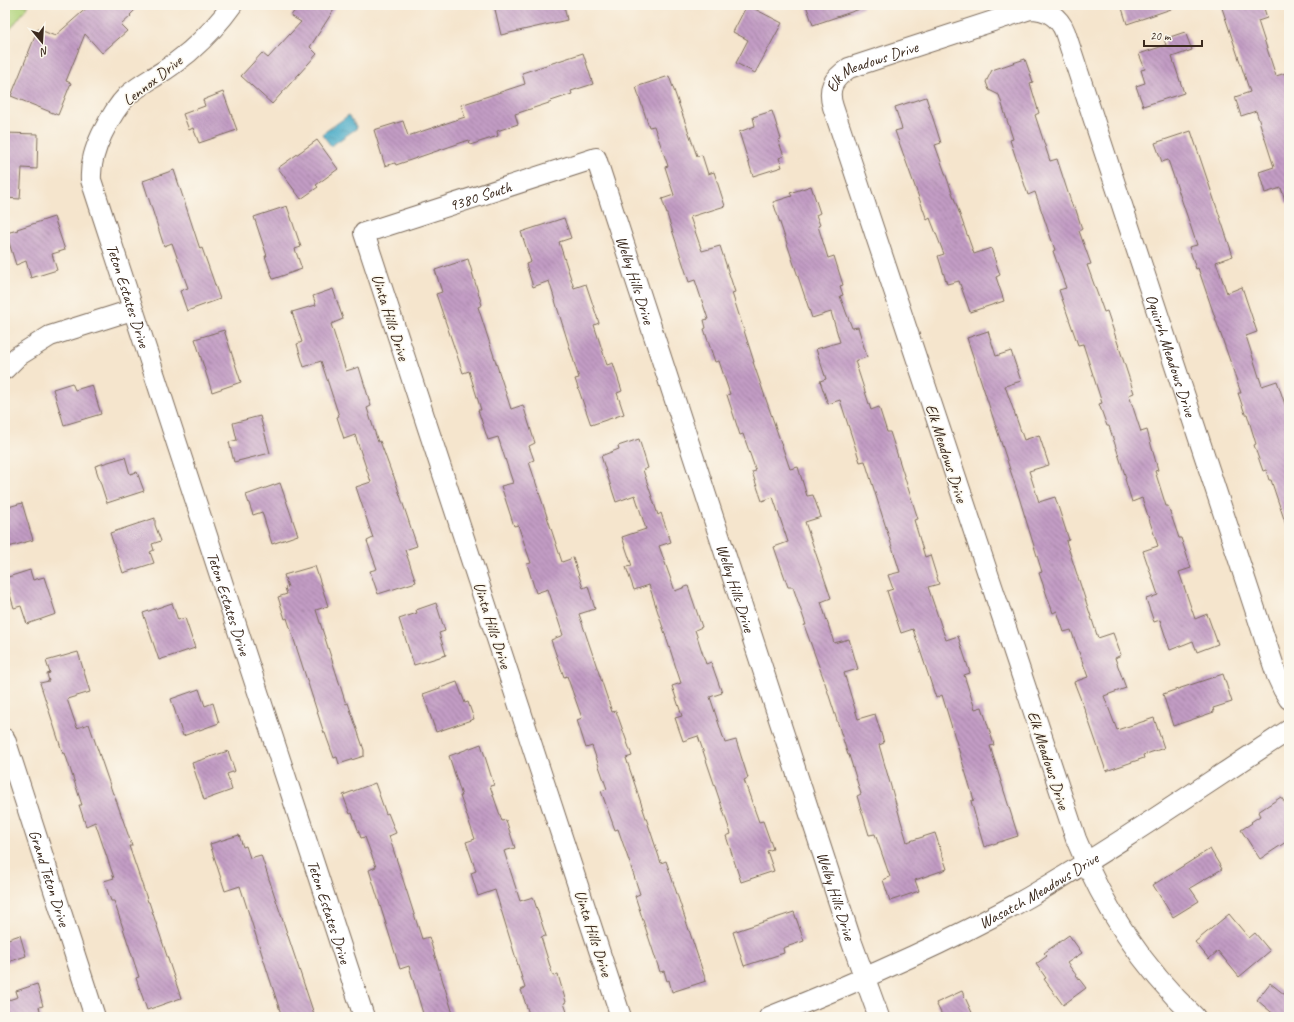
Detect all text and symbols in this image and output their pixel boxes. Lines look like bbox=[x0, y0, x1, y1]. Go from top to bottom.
north arrow bbox=[22, 22, 62, 62]
scale bar bbox=[1144, 22, 1202, 48]
text: 20 m bbox=[1150, 28, 1172, 44]
street label: Elk Meadows Drive bbox=[822, 37, 922, 95]
text: N bbox=[38, 44, 50, 60]
street label: Lennox Drive bbox=[119, 50, 188, 110]
street label: 9380 South bbox=[447, 177, 515, 216]
street label: Welby Hills Drive bbox=[611, 234, 659, 328]
street label: Teton Estates Drive bbox=[102, 242, 154, 352]
street label: Uinta Hills Drive bbox=[367, 272, 414, 365]
street label: Oquirrh Meadows Drive bbox=[1141, 292, 1200, 421]
street label: Elk Meadows Drive bbox=[921, 402, 972, 507]
street label: Welby Hills Drive bbox=[712, 542, 759, 636]
street label: Teton Estates Drive bbox=[202, 550, 255, 660]
street label: Uinta Hills Drive bbox=[469, 580, 516, 673]
street label: Elk Meadows Drive bbox=[1023, 709, 1074, 814]
street label: Grand Teton Drive bbox=[24, 827, 75, 931]
street label: Wasatch Meadows Drive bbox=[976, 847, 1104, 933]
street label: Welby Hills Drive bbox=[812, 850, 860, 944]
street label: Teton Estates Drive bbox=[303, 858, 355, 968]
street label: Uinta Hills Drive bbox=[570, 888, 617, 981]

